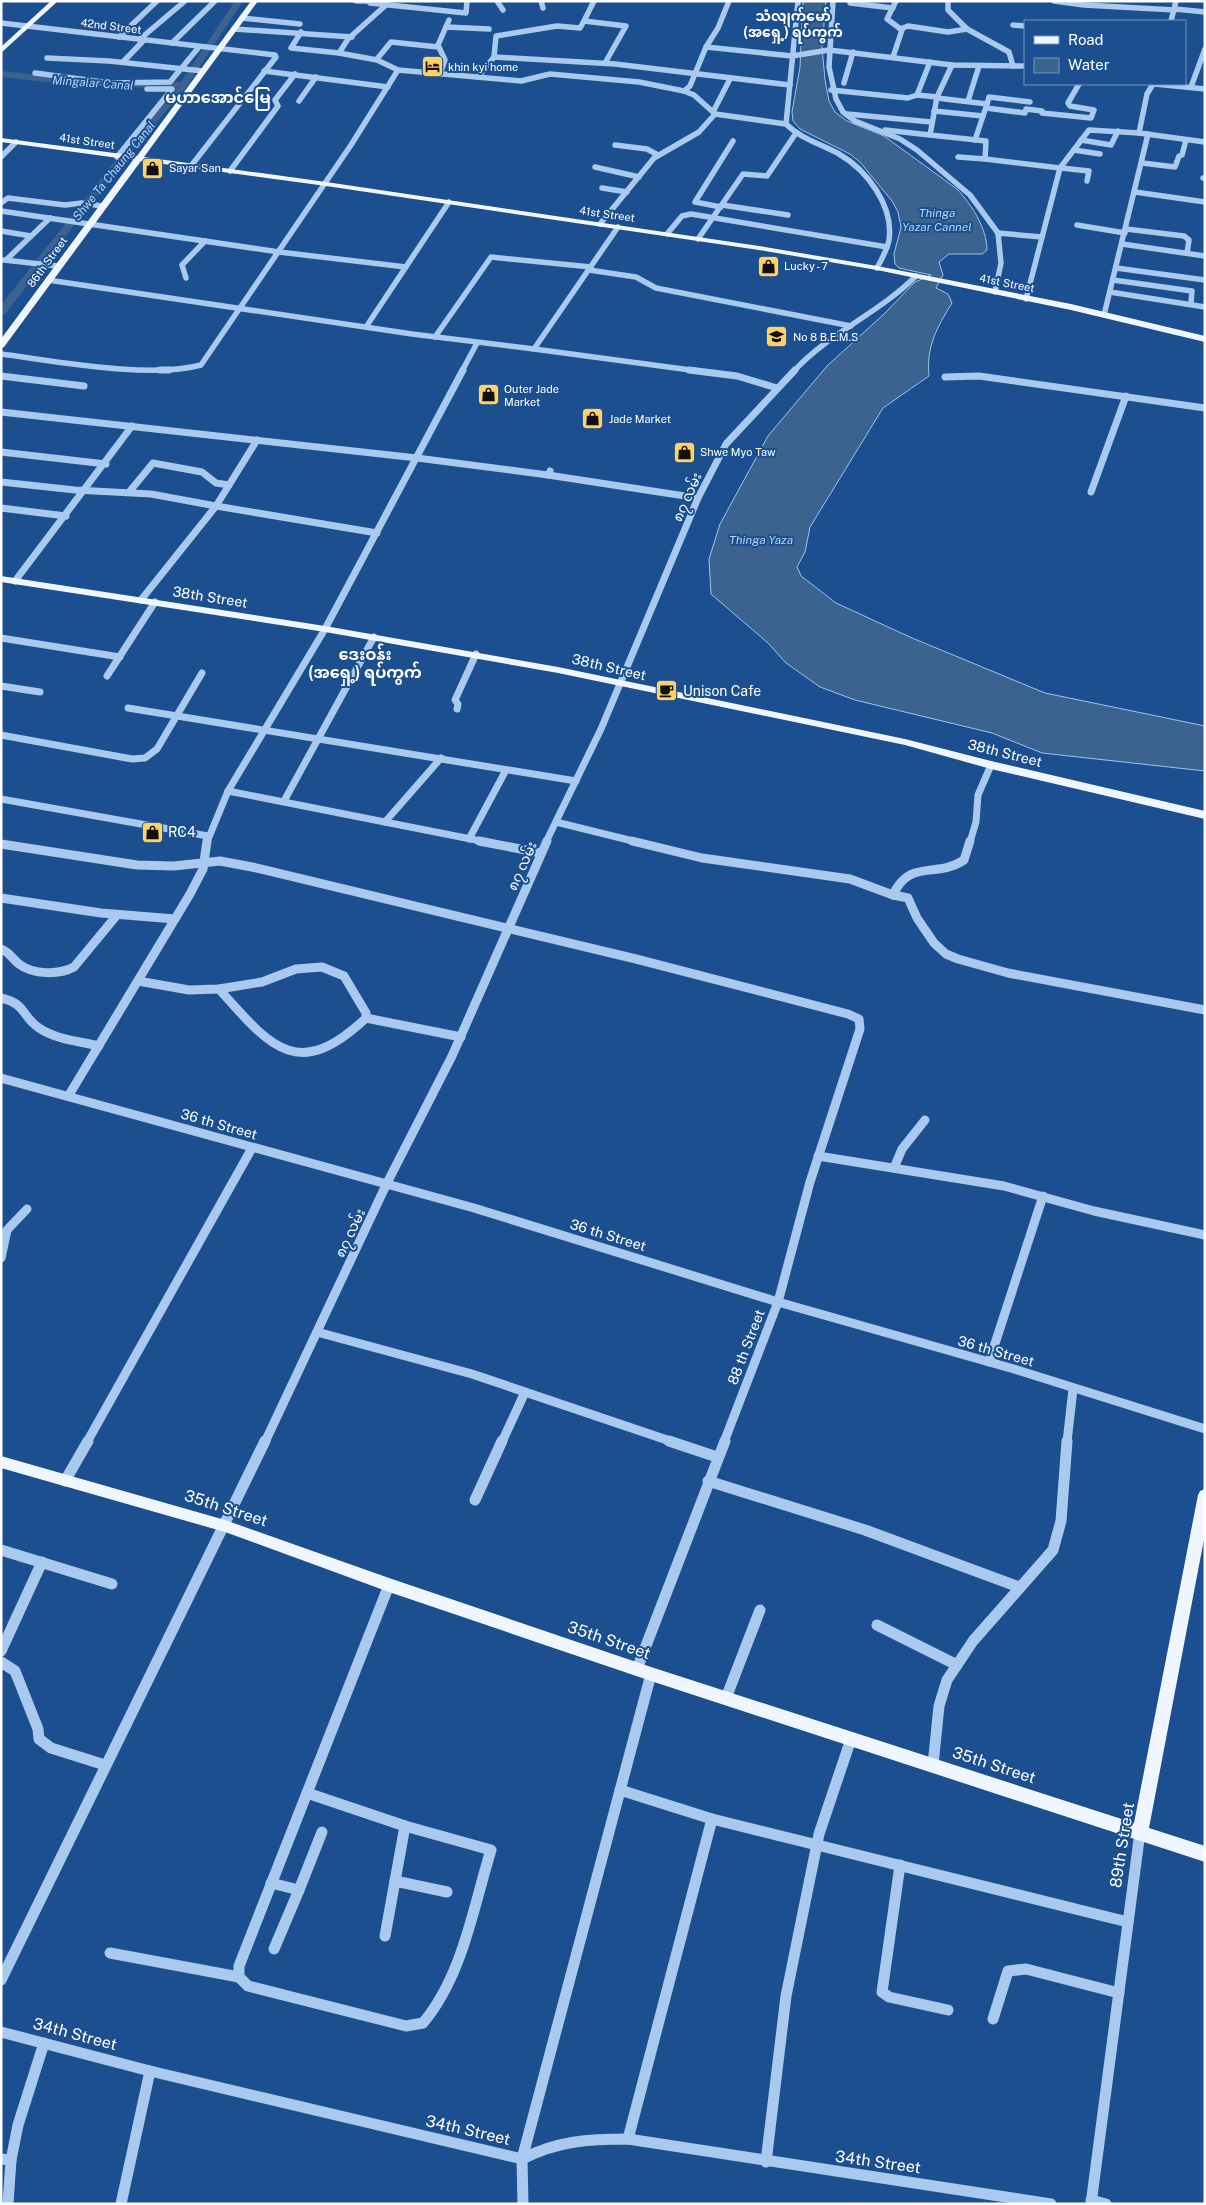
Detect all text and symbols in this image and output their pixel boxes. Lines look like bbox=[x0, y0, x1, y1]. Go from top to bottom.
district label: သံလျက်မော် (အရှေ့) ရပ်ကွက် bbox=[743, 6, 843, 44]
street label: 42nd Street bbox=[80, 16, 142, 36]
legend bbox=[1024, 20, 1186, 85]
text: Road bbox=[1068, 31, 1104, 48]
hotel icon: khin kyi home bbox=[420, 55, 444, 79]
text: Water bbox=[1068, 56, 1110, 73]
place label: khin kyi home bbox=[448, 61, 518, 73]
water label: Mingalar Canal bbox=[52, 73, 134, 93]
district label: မဟာအောင်မြေ bbox=[165, 86, 271, 111]
water label: Shwe Ta Chaung Canal bbox=[70, 119, 158, 223]
street label: 41st Street bbox=[58, 131, 116, 151]
shop icon: Sayar San bbox=[141, 156, 165, 180]
place label: Sayar San bbox=[169, 162, 221, 174]
street label: 41st Street bbox=[578, 204, 636, 224]
water label: Thinga Yazar Cannel bbox=[902, 206, 972, 234]
street label: 86th Street bbox=[25, 234, 69, 290]
shop icon: Lucky - 7 bbox=[756, 254, 780, 278]
place label: Lucky - 7 bbox=[784, 260, 828, 272]
street label: 41st Street bbox=[978, 272, 1036, 294]
school or university icon: No 8 B.E.M.S bbox=[765, 325, 789, 349]
place label: No 8 B.E.M.S bbox=[793, 331, 858, 343]
shop icon: Outer Jade Market bbox=[476, 383, 500, 407]
place label: Outer Jade Market bbox=[504, 383, 559, 408]
shop icon: Jade Market bbox=[581, 407, 605, 431]
place label: Jade Market bbox=[609, 413, 671, 425]
shop icon: Shwe Myo Taw bbox=[672, 440, 696, 464]
place label: Shwe Myo Taw bbox=[700, 446, 776, 458]
street label: ၈၇ လမ်း bbox=[667, 469, 708, 525]
water label: Thinga Yaza bbox=[729, 533, 793, 547]
street label: 38th Street bbox=[171, 583, 249, 611]
district label: ဒေးဝန်း (အရှေ့) ရပ်ကွက် bbox=[308, 643, 422, 686]
street label: 38th Street bbox=[570, 651, 648, 683]
cafe icon: Unison Cafe bbox=[655, 679, 679, 703]
place label: Unison Cafe bbox=[683, 683, 761, 699]
street label: 38th Street bbox=[966, 736, 1044, 770]
shop icon: RC4 bbox=[140, 820, 164, 844]
place label: RC4 bbox=[168, 824, 196, 840]
street label: ၈၇ လမ်း bbox=[502, 838, 543, 894]
street label: 36 th Street bbox=[179, 1105, 259, 1143]
street label: ၈၇ လမ်း bbox=[330, 1205, 372, 1261]
street label: 36 th Street bbox=[568, 1216, 648, 1254]
street label: 88 th Street bbox=[724, 1307, 768, 1387]
street label: 36 th Street bbox=[956, 1332, 1036, 1370]
street label: 35th Street bbox=[182, 1486, 270, 1530]
street label: 35th Street bbox=[565, 1617, 653, 1663]
street label: 35th Street bbox=[950, 1743, 1038, 1787]
street label: 89th Street bbox=[1106, 1801, 1138, 1889]
street label: 34th Street bbox=[31, 2014, 119, 2054]
street label: 34th Street bbox=[424, 2111, 512, 2149]
street label: 34th Street bbox=[834, 2147, 922, 2177]

